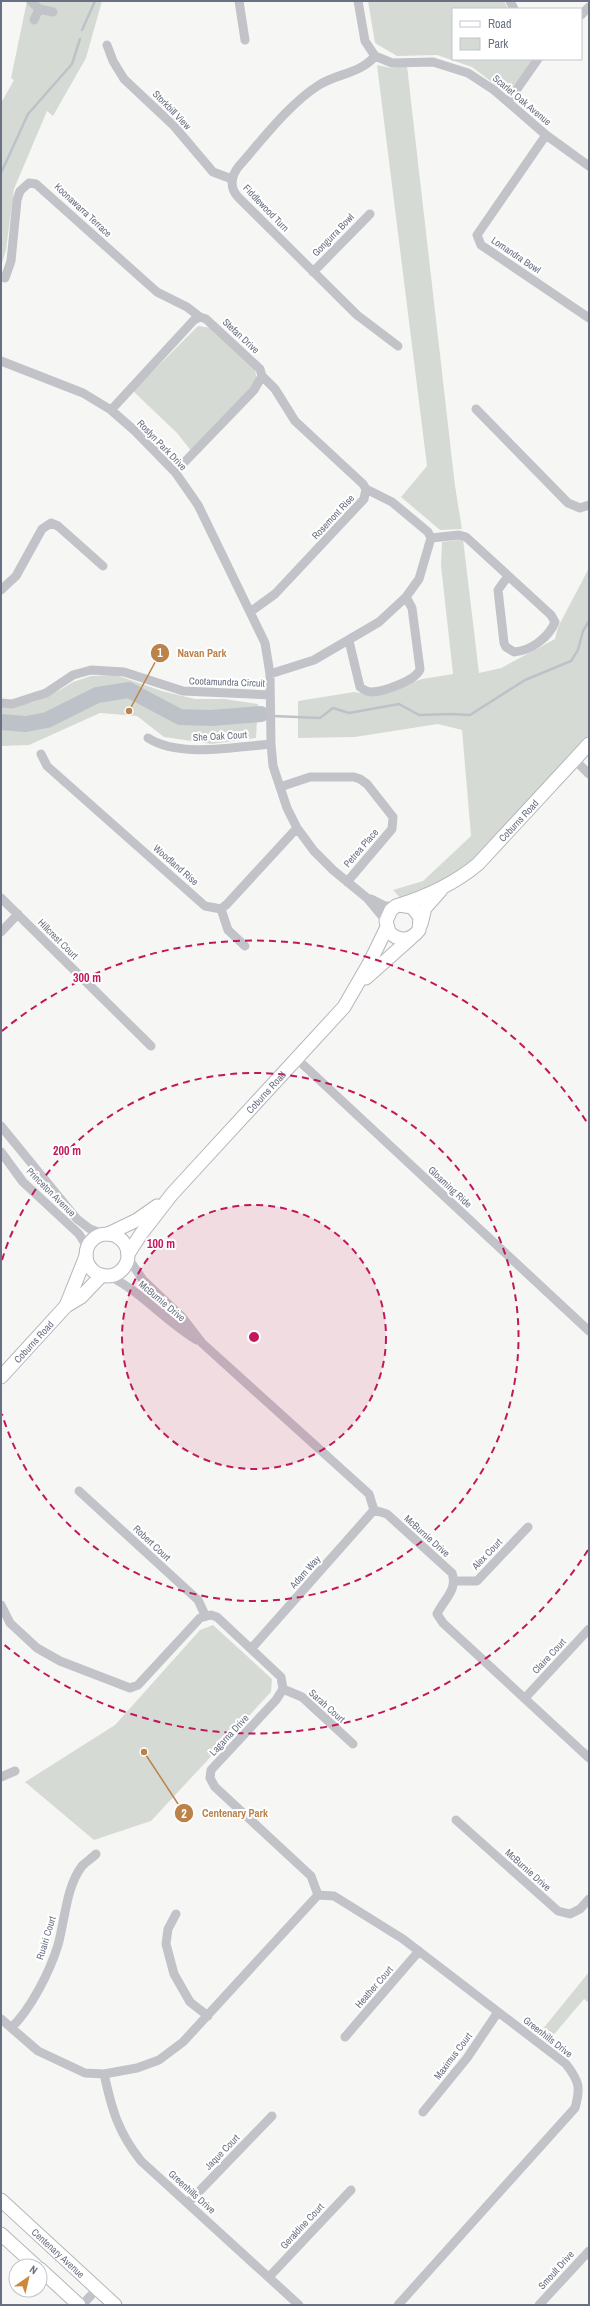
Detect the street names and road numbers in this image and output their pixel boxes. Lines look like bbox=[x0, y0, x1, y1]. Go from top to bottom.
street label: Scarlet Oak Avenue bbox=[490, 72, 554, 129]
street label: Storkbill View bbox=[150, 88, 194, 133]
street label: Koonawarra Terrace bbox=[52, 180, 115, 240]
street label: Fiddlewood Turn bbox=[240, 182, 292, 234]
street label: Gongurra Bowl bbox=[309, 211, 357, 259]
street label: Lomandra Bowl bbox=[489, 234, 543, 276]
street label: Stefan Drive bbox=[220, 316, 262, 357]
street label: Roslyn Park Drive bbox=[134, 417, 190, 474]
street label: Rosemont Rise bbox=[309, 492, 357, 542]
street label: Cootamundra Circuit bbox=[189, 674, 266, 690]
street label: She Oak Court bbox=[193, 728, 248, 744]
street label: Coburns Road bbox=[496, 797, 541, 844]
street label: Petrea Place bbox=[341, 826, 382, 870]
street label: Woodland Rise bbox=[151, 842, 202, 889]
street label: Hillcrest Court bbox=[35, 916, 81, 962]
street label: Coburns Road bbox=[243, 1068, 288, 1116]
street label: Gloaming Ride bbox=[425, 1163, 475, 1211]
street label: Princeton Avenue bbox=[24, 1165, 79, 1220]
street label: McBurnie Drive bbox=[136, 1278, 188, 1325]
street label: Coburns Road bbox=[11, 1318, 56, 1365]
street label: McBurnie Drive bbox=[401, 1512, 453, 1560]
street label: Robert Court bbox=[130, 1522, 174, 1564]
street label: Alex Court bbox=[468, 1535, 505, 1573]
street label: Adam Way bbox=[286, 1552, 324, 1592]
street label: Claire Court bbox=[529, 1635, 569, 1677]
street label: Sarah Court bbox=[306, 1686, 348, 1726]
street label: Lagarna Drive bbox=[207, 1711, 252, 1758]
street label: McBurnie Drive bbox=[502, 1846, 554, 1894]
street label: Ruairi Court bbox=[33, 1914, 59, 1961]
street label: Heather Court bbox=[352, 1963, 396, 2011]
street label: Greenhills Drive bbox=[521, 2014, 576, 2061]
street label: Maximus Court bbox=[431, 2029, 475, 2082]
street label: Jaque Court bbox=[202, 2131, 243, 2173]
street label: Greenhills Drive bbox=[166, 2167, 219, 2217]
street label: Geraldine Court bbox=[277, 2200, 327, 2252]
street label: Centenary Avenue bbox=[29, 2225, 88, 2281]
street label: Smoult Drive bbox=[535, 2248, 577, 2292]

